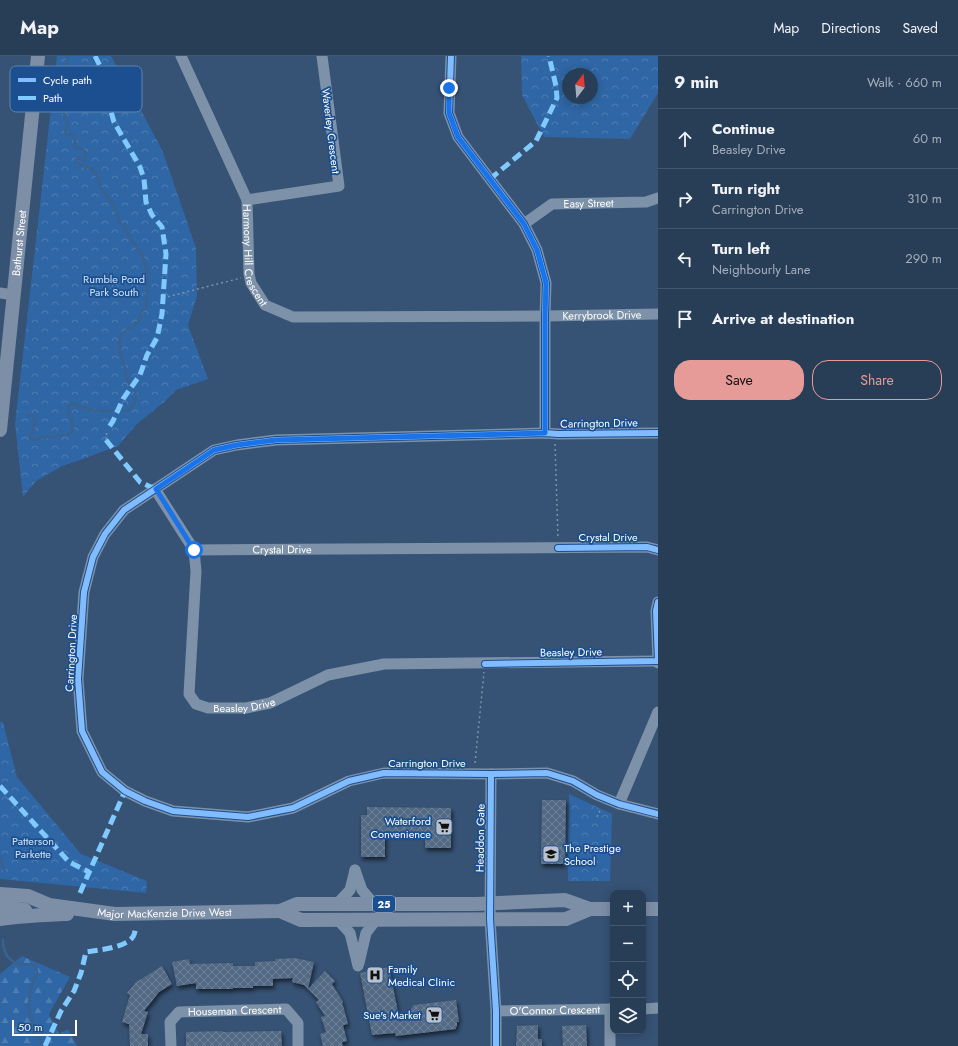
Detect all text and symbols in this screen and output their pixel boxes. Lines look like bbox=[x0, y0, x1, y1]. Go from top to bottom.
text: Map bbox=[20, 14, 59, 41]
text: Map bbox=[773, 18, 799, 38]
text: Directions bbox=[821, 18, 881, 38]
text: Saved bbox=[903, 18, 938, 38]
legend bbox=[10, 66, 142, 112]
north arrow bbox=[562, 68, 598, 104]
text: 9 min bbox=[674, 70, 719, 94]
text: Cycle path bbox=[43, 72, 92, 88]
text: Walk · 660 m bbox=[867, 73, 942, 92]
route end bbox=[440, 79, 458, 97]
street label: Waverley Crescent bbox=[318, 87, 344, 175]
text: Path bbox=[43, 90, 62, 106]
text: Continue bbox=[712, 118, 775, 140]
icon: ahead bbox=[674, 128, 696, 150]
text: 60 m bbox=[913, 129, 942, 148]
text: Beasley Drive bbox=[712, 140, 785, 159]
text: Turn right bbox=[712, 178, 780, 200]
icon: right bbox=[674, 188, 696, 210]
text: 310 m bbox=[907, 189, 942, 208]
street label: Easy Street bbox=[563, 195, 614, 212]
text: Carrington Drive bbox=[712, 200, 804, 219]
street label: Harmony Hill Crescent bbox=[239, 204, 272, 309]
street label: Bathurst Street bbox=[8, 209, 30, 277]
text: Turn left bbox=[712, 238, 770, 260]
icon: left bbox=[674, 248, 696, 270]
text: 290 m bbox=[905, 249, 942, 268]
text: Neighbourly Lane bbox=[712, 260, 810, 279]
park label: Rumble Pond Park South bbox=[83, 271, 145, 300]
street label: Kerrybrook Drive bbox=[562, 306, 642, 324]
icon: arrive bbox=[674, 308, 696, 330]
text: Arrive at destination bbox=[712, 308, 854, 330]
button: Save bbox=[674, 360, 804, 400]
button: Share bbox=[812, 360, 942, 400]
street label: Carrington Drive bbox=[560, 414, 638, 432]
street label: Crystal Drive bbox=[578, 529, 638, 545]
route start bbox=[185, 541, 203, 559]
street label: Crystal Drive bbox=[252, 541, 312, 558]
street label: Carrington Drive bbox=[61, 614, 81, 692]
street label: Beasley Drive bbox=[540, 643, 603, 661]
street label: Beasley Drive bbox=[213, 693, 278, 716]
street label: Carrington Drive bbox=[388, 755, 466, 771]
street label: Headdon Gate bbox=[471, 803, 489, 872]
place label: Waterford Convenience bbox=[370, 813, 431, 842]
supermarket icon: Waterford Convenience bbox=[434, 817, 454, 837]
park label: Patterson Parkette bbox=[12, 833, 54, 862]
place label: The Prestige School bbox=[564, 840, 621, 869]
school or university icon: The Prestige School bbox=[541, 844, 561, 864]
map controls bbox=[610, 890, 646, 1034]
button: + bbox=[610, 890, 646, 926]
road number: 25 bbox=[373, 896, 395, 912]
street label: Major MacKenzie Drive West bbox=[96, 904, 232, 922]
button: − bbox=[610, 926, 646, 962]
place label: Family Medical Clinic bbox=[388, 961, 455, 990]
button: locate bbox=[610, 962, 646, 998]
hospital icon: Family Medical Clinic bbox=[365, 965, 385, 985]
button: layers bbox=[610, 998, 646, 1034]
street label: Houseman Crescent bbox=[188, 1001, 282, 1020]
street label: O'Connor Crescent bbox=[510, 1001, 601, 1019]
supermarket icon: Sue's Market bbox=[424, 1005, 444, 1025]
place label: Sue's Market bbox=[363, 1007, 421, 1023]
scale bar bbox=[12, 1018, 77, 1037]
text: 50 m bbox=[18, 1019, 43, 1035]

